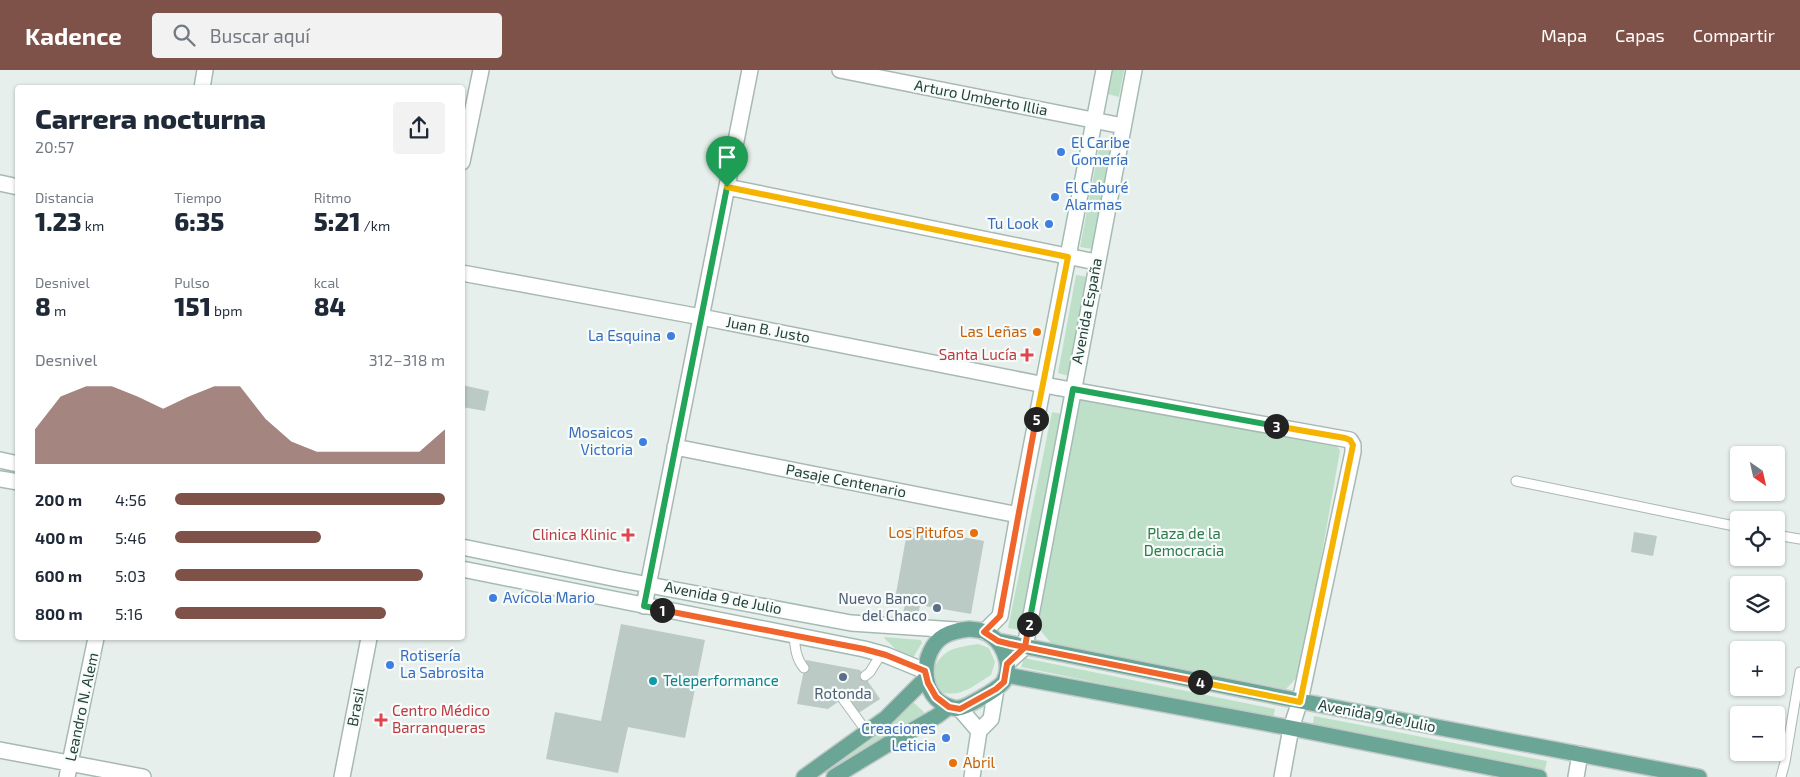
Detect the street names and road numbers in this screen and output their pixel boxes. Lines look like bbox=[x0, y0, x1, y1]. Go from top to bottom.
street label: Arturo Umberto Illia bbox=[913, 75, 1049, 119]
street label: Avenida España bbox=[1067, 256, 1105, 365]
street label: Juan B. Justo bbox=[725, 312, 812, 346]
street label: Pasaje Centenario bbox=[784, 460, 908, 502]
street label: Avenida 9 de Julio bbox=[663, 577, 784, 617]
street label: Leandro N. Alem bbox=[61, 651, 101, 763]
street label: Brasil bbox=[342, 685, 368, 728]
street label: Avenida 9 de Julio bbox=[1317, 695, 1438, 735]

